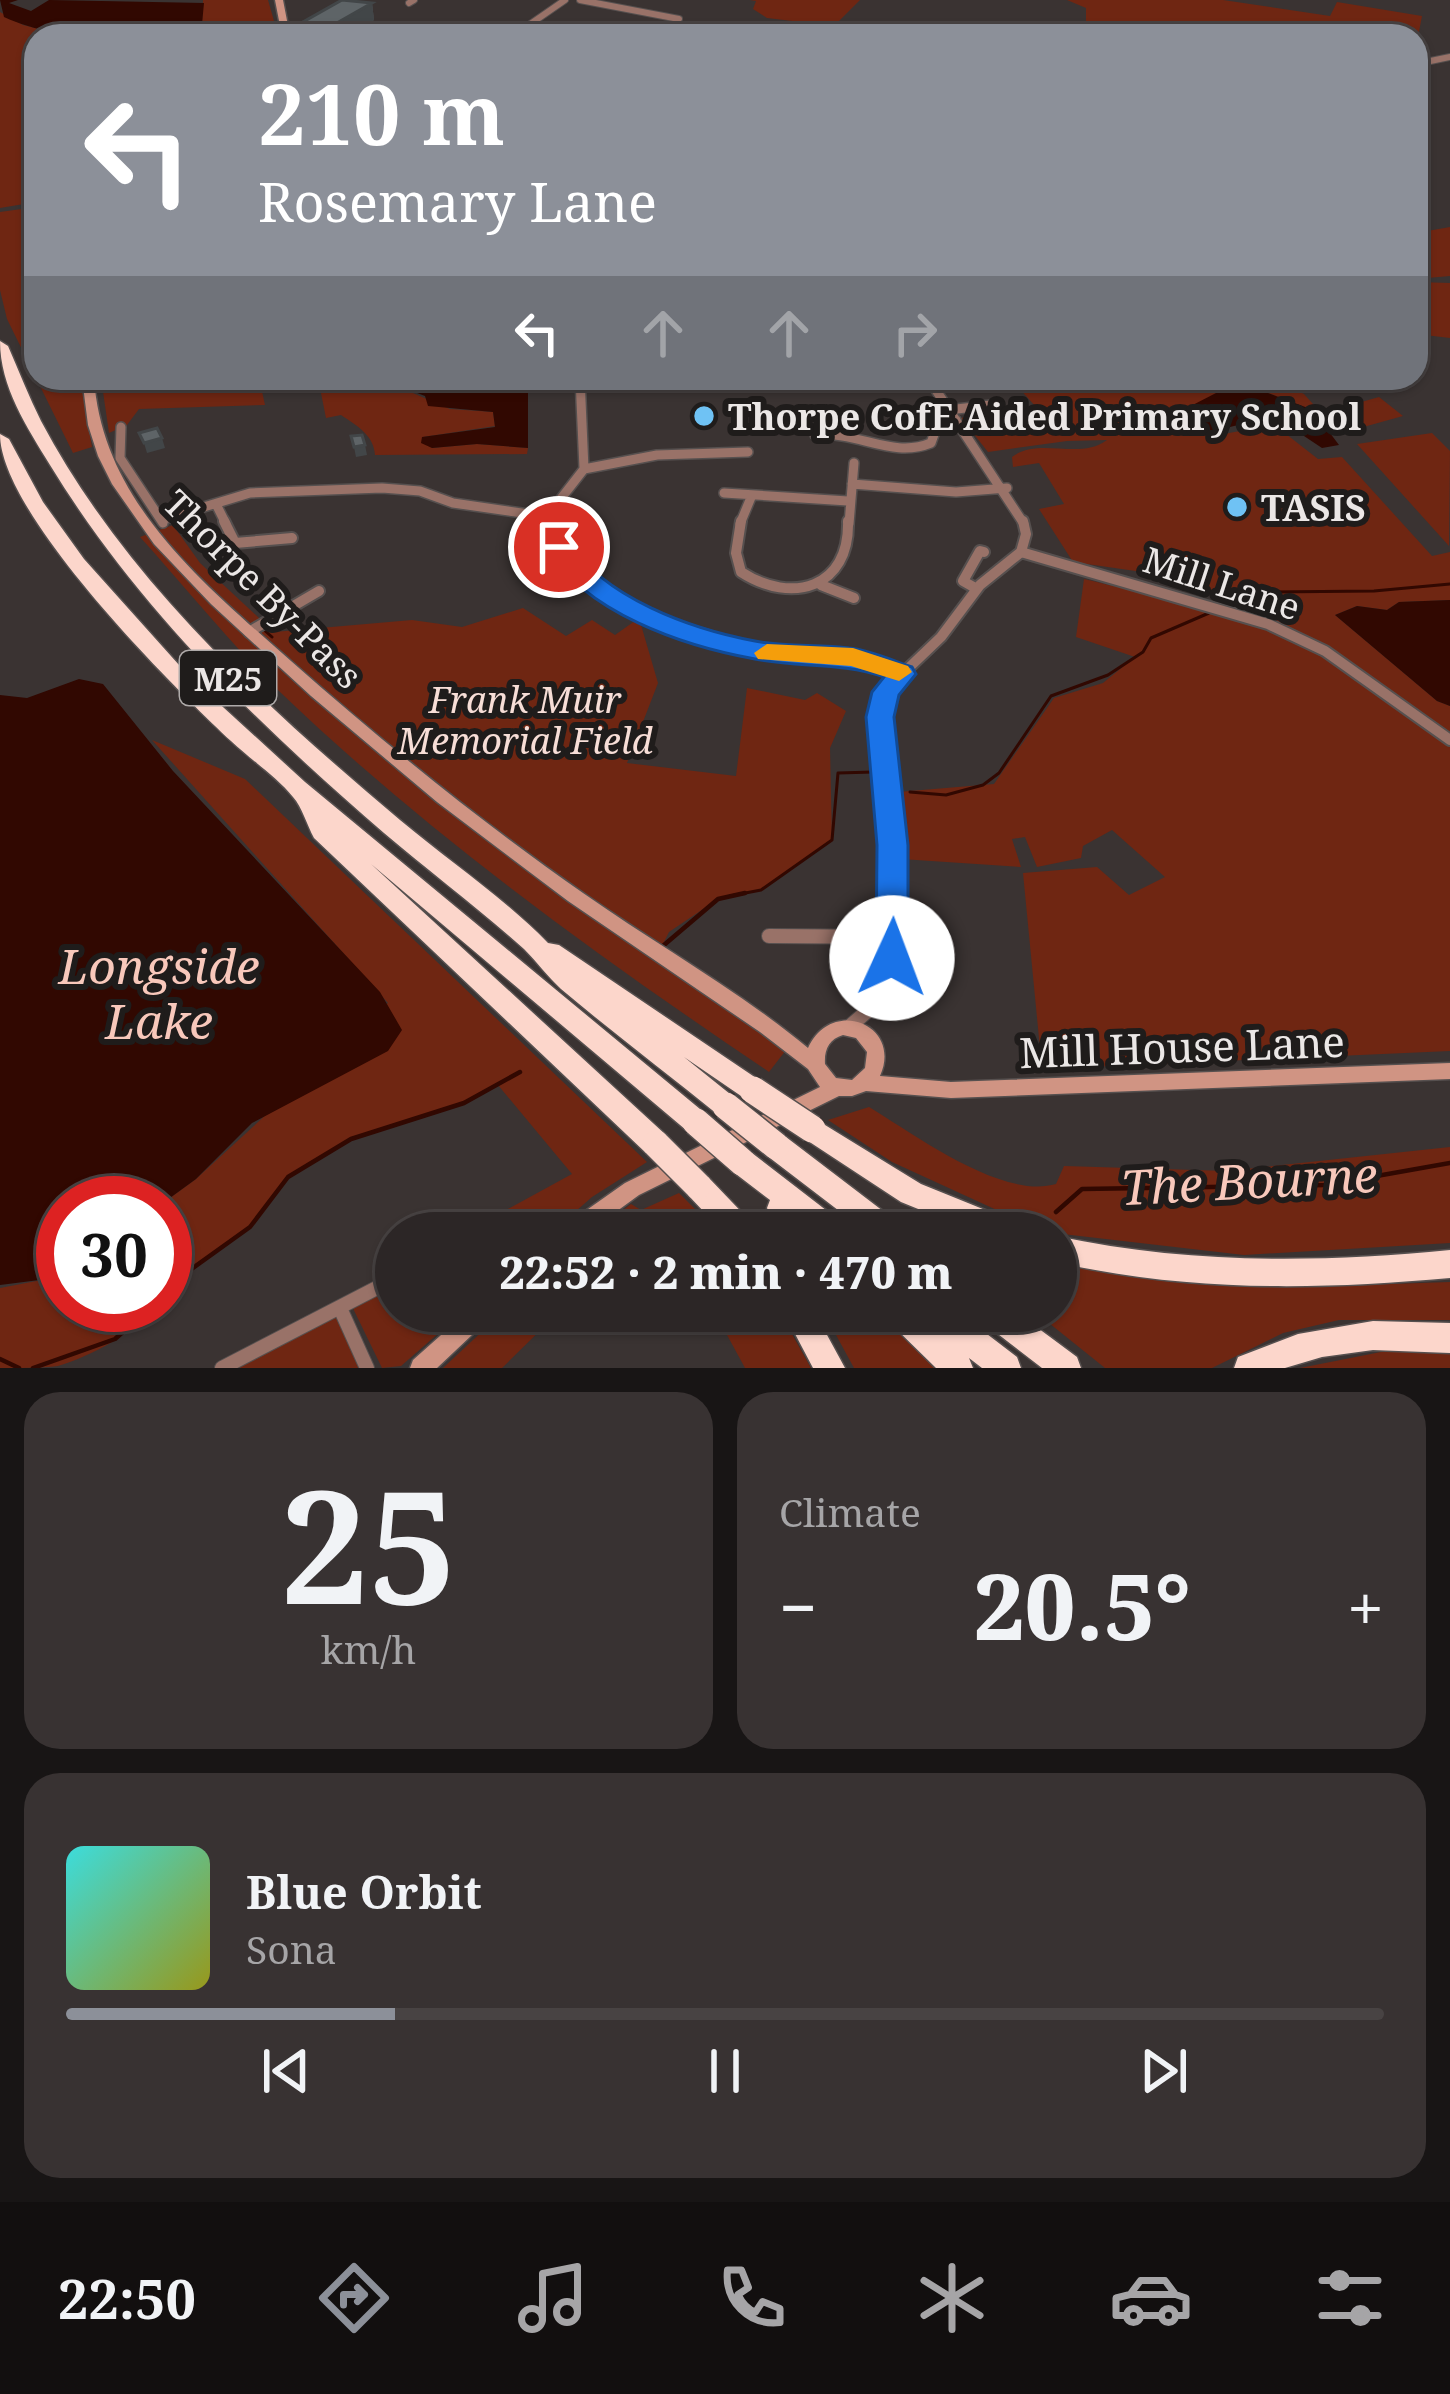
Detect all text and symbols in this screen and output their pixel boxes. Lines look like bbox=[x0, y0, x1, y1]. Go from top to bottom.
text: 210 m bbox=[258, 55, 505, 170]
icon: left bbox=[60, 72, 216, 228]
text: Rosemary Lane bbox=[258, 164, 657, 238]
icon: left bbox=[504, 300, 570, 366]
icon: ahead bbox=[630, 300, 696, 366]
icon: ahead bbox=[756, 300, 822, 366]
icon: right bbox=[882, 300, 948, 366]
place label: Thorpe CofE Aided Primary School bbox=[728, 392, 1361, 441]
marker: Thorpe CofE Aided Primary School bbox=[691, 403, 717, 429]
street label: Thorpe By-Pass bbox=[153, 479, 373, 699]
place label: TASIS bbox=[1261, 483, 1366, 532]
marker: TASIS bbox=[1224, 494, 1250, 520]
pin bbox=[508, 496, 610, 598]
icon: arrive bbox=[526, 514, 592, 580]
street label: Mill Lane bbox=[1137, 535, 1307, 631]
road number: M25 bbox=[180, 651, 276, 705]
park label: Frank Muir Memorial Field bbox=[396, 675, 653, 765]
position arrow bbox=[829, 895, 955, 1021]
water label: Longside Lake bbox=[57, 933, 260, 1053]
street label: Mill House Lane bbox=[1018, 1012, 1346, 1080]
water label: The Bourne bbox=[1119, 1141, 1379, 1219]
speed limit sign: 30 bbox=[36, 1176, 192, 1332]
text: 22:52 · 2 min · 470 m bbox=[499, 1241, 953, 1302]
text: 25 bbox=[280, 1437, 457, 1650]
text: Climate bbox=[779, 1485, 921, 1538]
text: 20.5° bbox=[974, 1544, 1191, 1666]
text: − bbox=[779, 1561, 817, 1651]
text: + bbox=[1347, 1561, 1384, 1651]
text: km/h bbox=[321, 1622, 416, 1675]
text: Blue Orbit bbox=[246, 1861, 482, 1922]
text: Sona bbox=[246, 1922, 337, 1975]
icon: previous bbox=[253, 2038, 319, 2104]
icon: pause bbox=[692, 2038, 758, 2104]
icon: next bbox=[1131, 2038, 1197, 2104]
icon: directions bbox=[312, 2256, 396, 2340]
icon: music bbox=[511, 2256, 595, 2340]
icon: phone bbox=[710, 2256, 794, 2340]
icon: climate bbox=[910, 2256, 994, 2340]
icon: car bbox=[1109, 2256, 1193, 2340]
icon: filters bbox=[1308, 2256, 1392, 2340]
text: 22:50 bbox=[58, 2261, 196, 2335]

